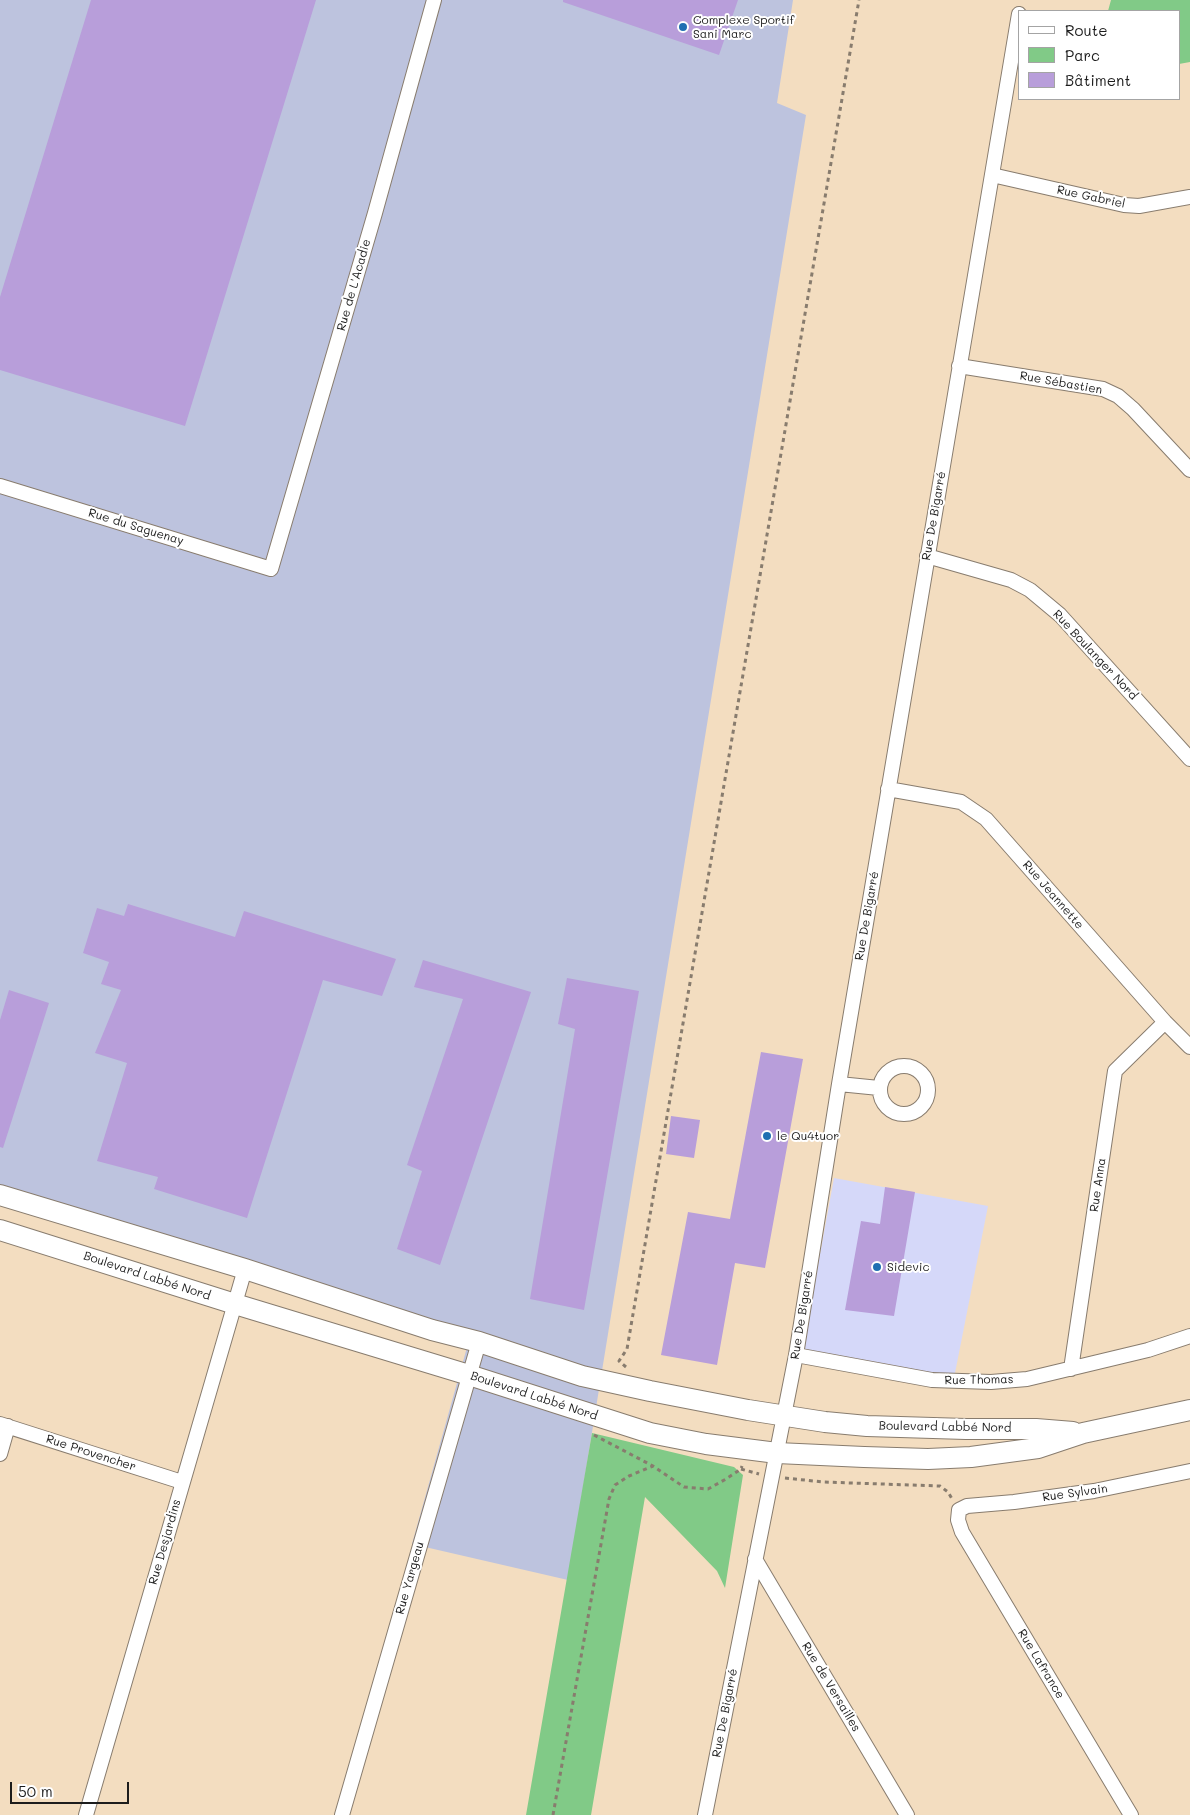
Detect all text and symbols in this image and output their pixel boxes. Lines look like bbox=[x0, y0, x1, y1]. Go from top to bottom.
legend bbox=[1018, 10, 1180, 100]
place label: Complexe Sportif Sani Marc bbox=[693, 13, 794, 41]
text: Route bbox=[1065, 20, 1108, 40]
marker: Complexe Sportif Sani Marc bbox=[677, 21, 689, 33]
text: Parc bbox=[1065, 45, 1100, 65]
text: Bâtiment bbox=[1065, 70, 1131, 90]
street label: Rue Gabriel bbox=[1055, 183, 1127, 211]
street label: Rue de L'Acadie bbox=[334, 237, 374, 333]
street label: Rue Sébastien bbox=[1019, 369, 1103, 397]
street label: Rue De Bigarré bbox=[919, 470, 949, 562]
street label: Rue du Saguenay bbox=[87, 506, 185, 548]
street label: Rue Boulanger Nord bbox=[1050, 607, 1140, 703]
street label: Rue Jeannette bbox=[1019, 858, 1087, 932]
street label: Rue De Bigarré bbox=[852, 870, 882, 962]
place label: le Qu4tuor bbox=[777, 1129, 839, 1143]
marker: le Qu4tuor bbox=[761, 1130, 773, 1142]
street label: Rue Anna bbox=[1087, 1157, 1109, 1213]
street label: Boulevard Labbé Nord bbox=[82, 1249, 212, 1303]
place label: Sidevic bbox=[887, 1260, 930, 1274]
marker: Sidevic bbox=[871, 1261, 883, 1273]
street label: Rue De Bigarré bbox=[788, 1269, 816, 1361]
street label: Boulevard Labbé Nord bbox=[469, 1369, 599, 1423]
street label: Rue Thomas bbox=[944, 1372, 1014, 1388]
street label: Boulevard Labbé Nord bbox=[878, 1419, 1012, 1435]
street label: Rue Provencher bbox=[44, 1432, 138, 1474]
street label: Rue Sylvain bbox=[1041, 1481, 1109, 1505]
street label: Rue Desjardins bbox=[146, 1498, 184, 1586]
street label: Rue Yargeau bbox=[393, 1540, 427, 1616]
street label: Rue Lafrance bbox=[1015, 1627, 1067, 1701]
street label: Rue de Versailles bbox=[799, 1640, 863, 1734]
street label: Rue De Bigarré bbox=[709, 1667, 741, 1759]
scale bar bbox=[12, 1772, 131, 1804]
text: 50 m bbox=[18, 1781, 53, 1801]

